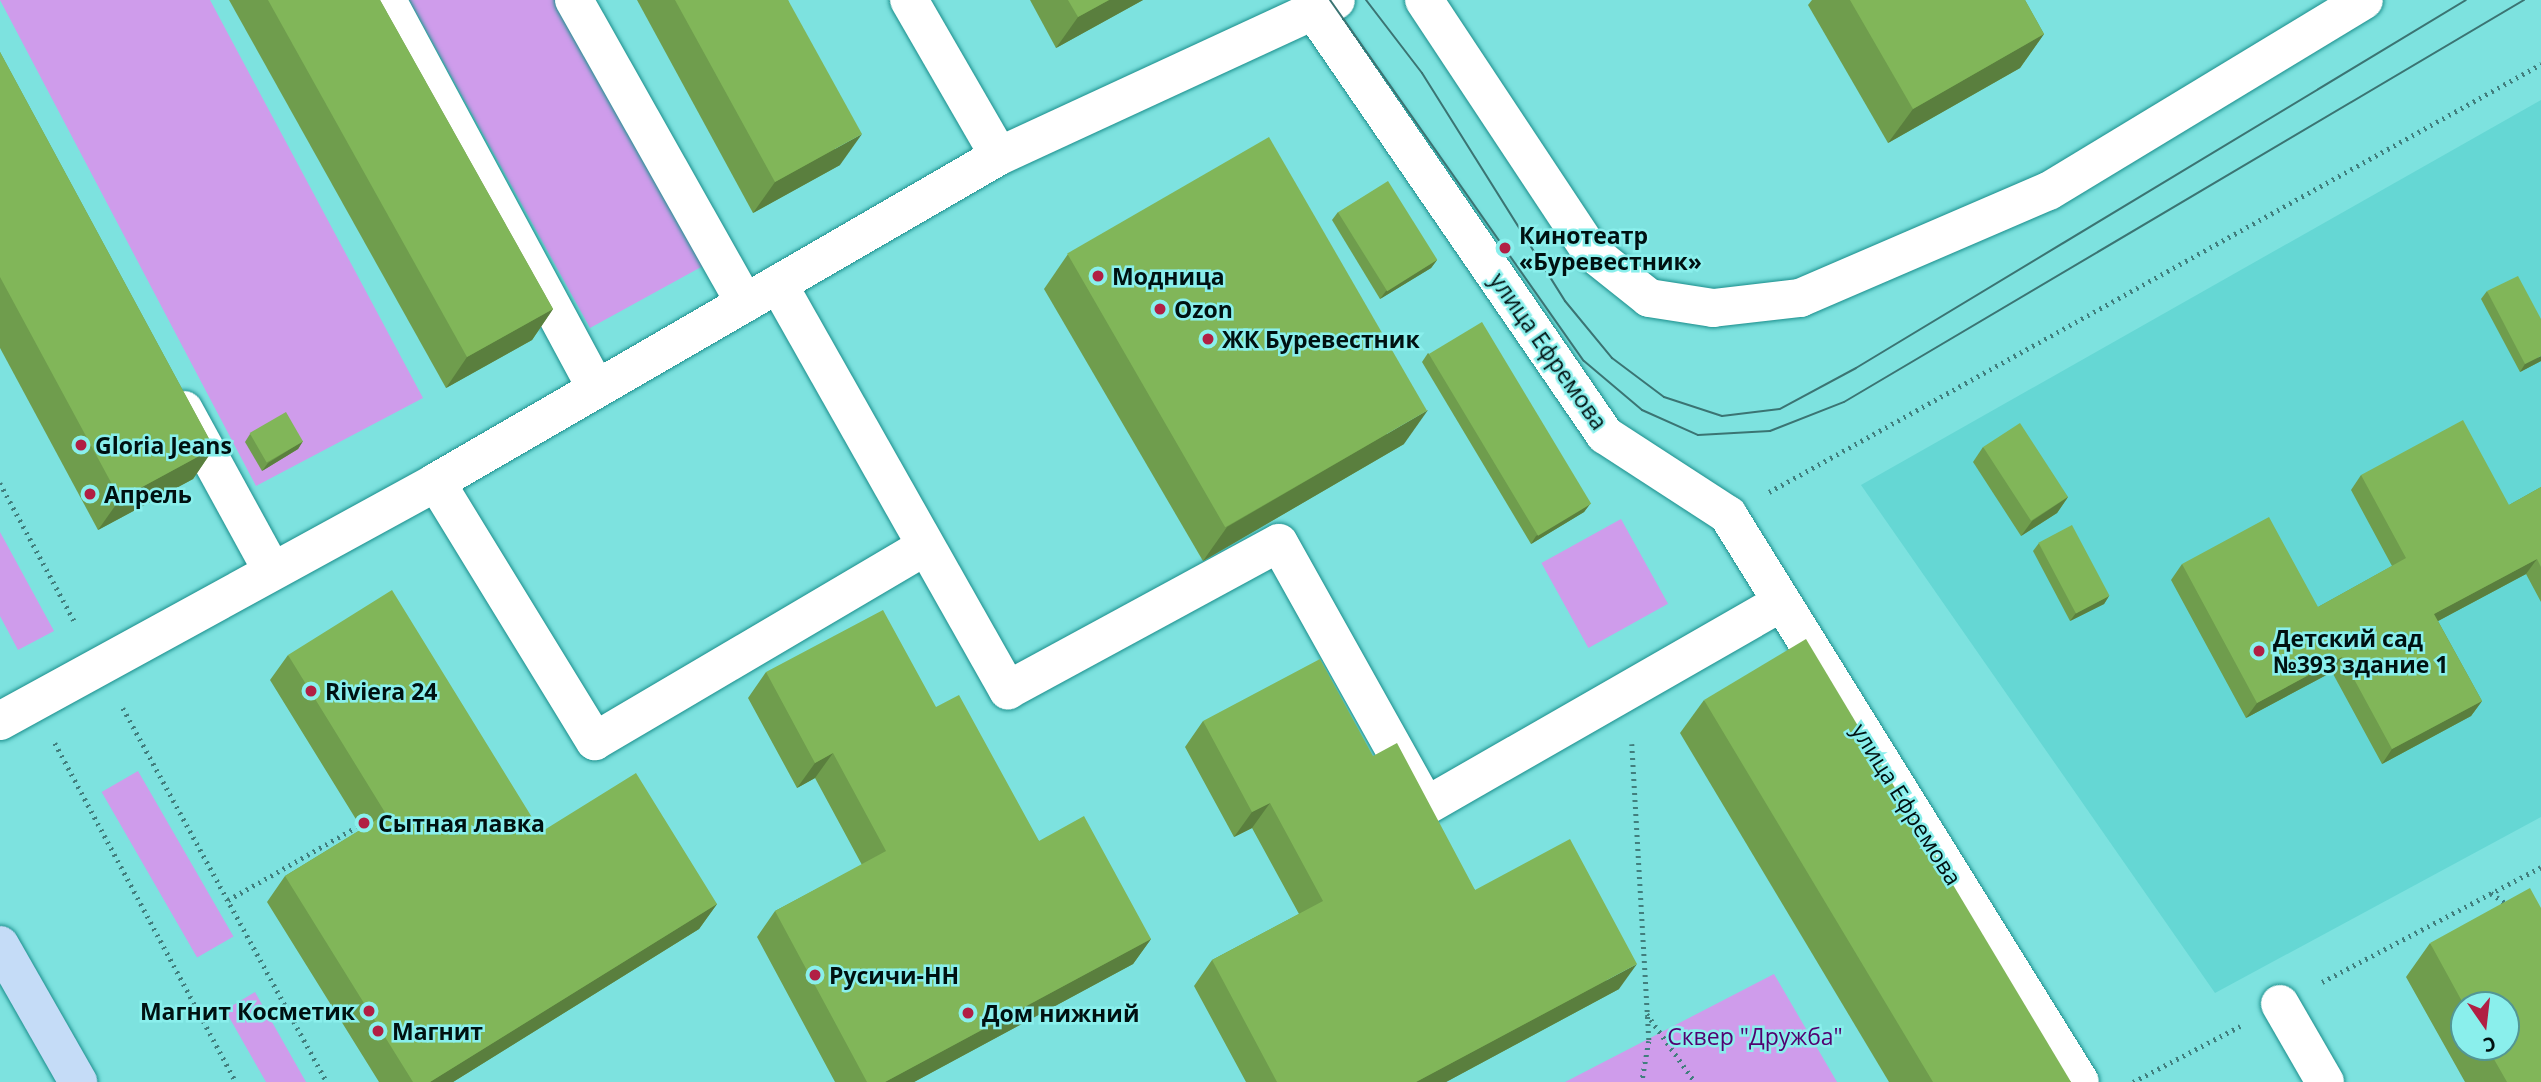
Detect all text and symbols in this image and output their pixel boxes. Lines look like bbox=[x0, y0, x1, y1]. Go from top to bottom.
place label: Кинотеатр «Буревестник» bbox=[1519, 221, 1702, 275]
marker: Кинотеатр «Буревестник» bbox=[1497, 240, 1513, 256]
place label: Модница bbox=[1112, 262, 1225, 290]
street label: улица Ефремова bbox=[1485, 267, 1613, 435]
marker: Модница bbox=[1090, 268, 1106, 284]
place label: Ozon bbox=[1174, 295, 1233, 323]
marker: Ozon bbox=[1152, 301, 1168, 317]
place label: ЖК Буревестник bbox=[1222, 325, 1420, 353]
marker: ЖК Буревестник bbox=[1200, 331, 1216, 347]
place label: Gloria Jeans bbox=[95, 431, 232, 459]
marker: Gloria Jeans bbox=[73, 437, 89, 453]
place label: Апрель bbox=[104, 480, 192, 508]
marker: Апрель bbox=[82, 486, 98, 502]
place label: Детский сад №393 здание 1 bbox=[2273, 624, 2449, 678]
marker: Детский сад №393 здание 1 bbox=[2251, 643, 2267, 659]
place label: Riviera 24 bbox=[325, 677, 438, 705]
marker: Riviera 24 bbox=[303, 683, 319, 699]
street label: улица Ефремова bbox=[1846, 718, 1968, 890]
place label: Сытная лавка bbox=[378, 809, 545, 837]
marker: Сытная лавка bbox=[356, 815, 372, 831]
place label: Русичи-НН bbox=[829, 961, 959, 989]
marker: Русичи-НН bbox=[807, 967, 823, 983]
north arrow bbox=[2450, 991, 2520, 1061]
place label: Магнит Косметик bbox=[140, 997, 355, 1025]
place label: Дом нижний bbox=[982, 999, 1139, 1027]
marker: Магнит Косметик bbox=[361, 1003, 377, 1019]
marker: Дом нижний bbox=[960, 1005, 976, 1021]
place label: Магнит bbox=[392, 1017, 483, 1045]
park label: Сквер "Дружба" bbox=[1667, 1022, 1843, 1050]
marker: Магнит bbox=[370, 1023, 386, 1039]
text: С bbox=[2481, 1030, 2499, 1059]

